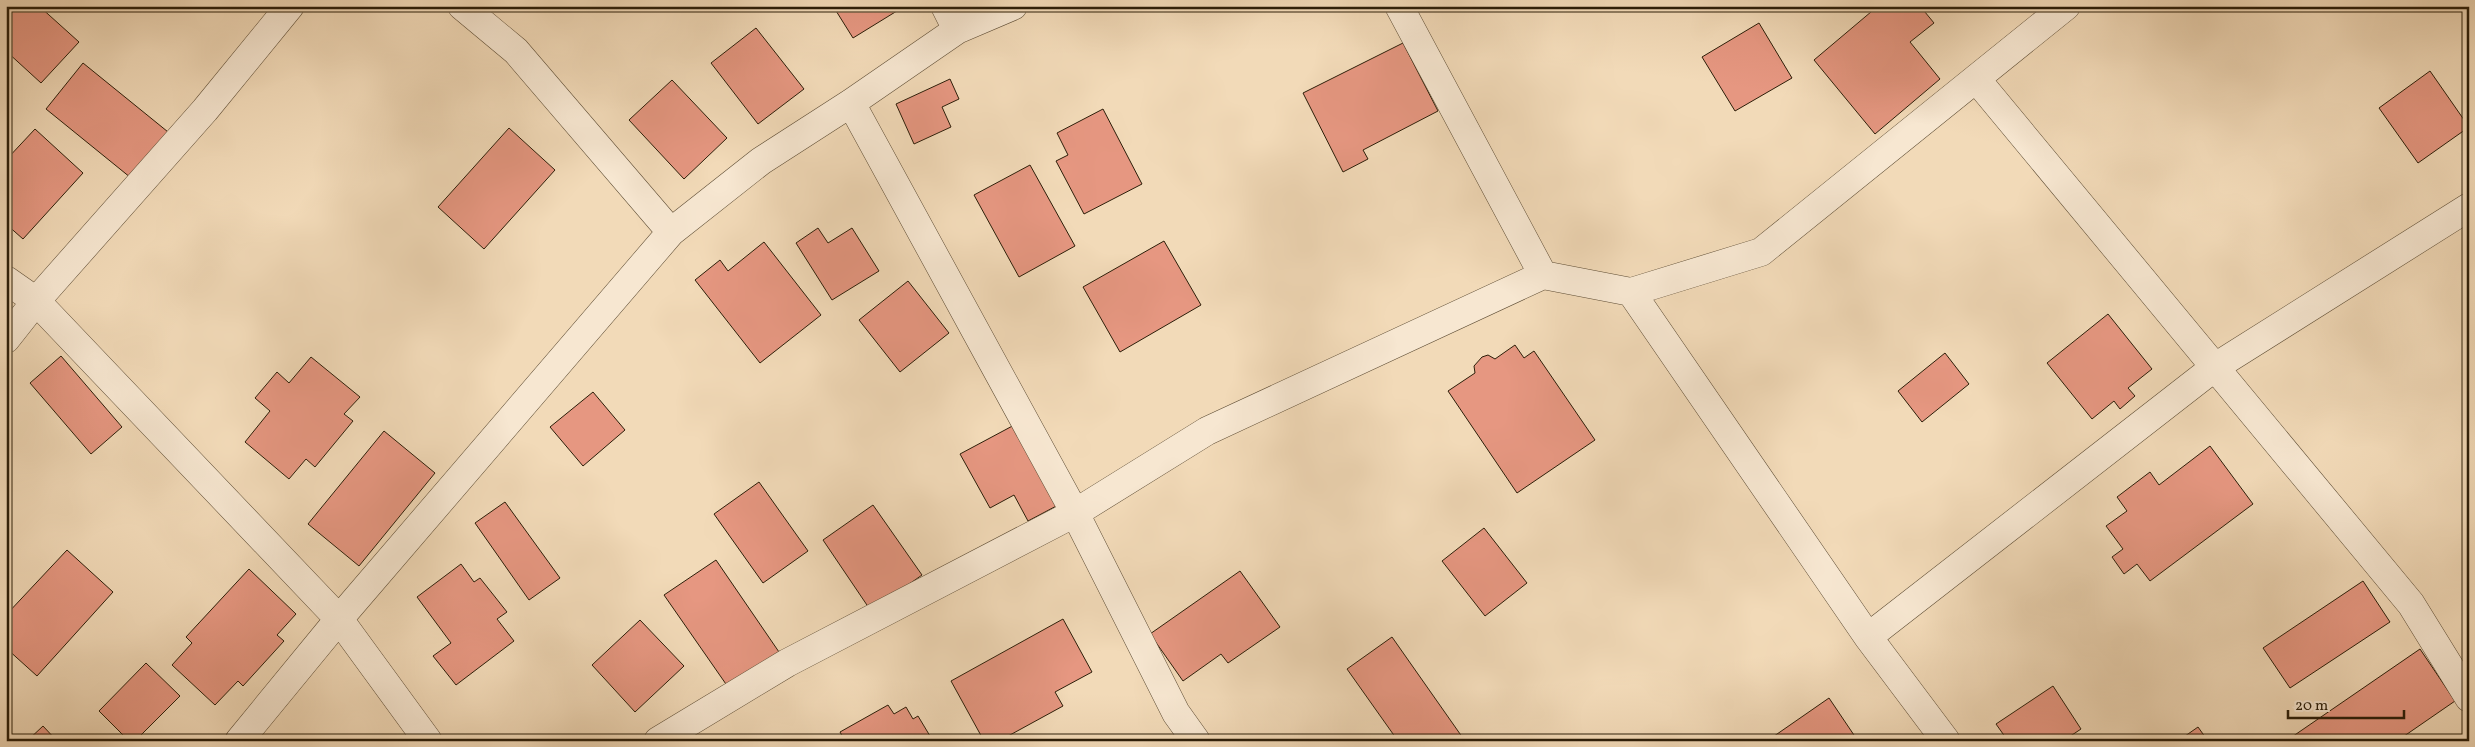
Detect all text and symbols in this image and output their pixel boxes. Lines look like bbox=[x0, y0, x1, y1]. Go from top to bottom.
scale bar bbox=[2288, 687, 2404, 719]
text: 20 m bbox=[2295, 696, 2328, 717]

